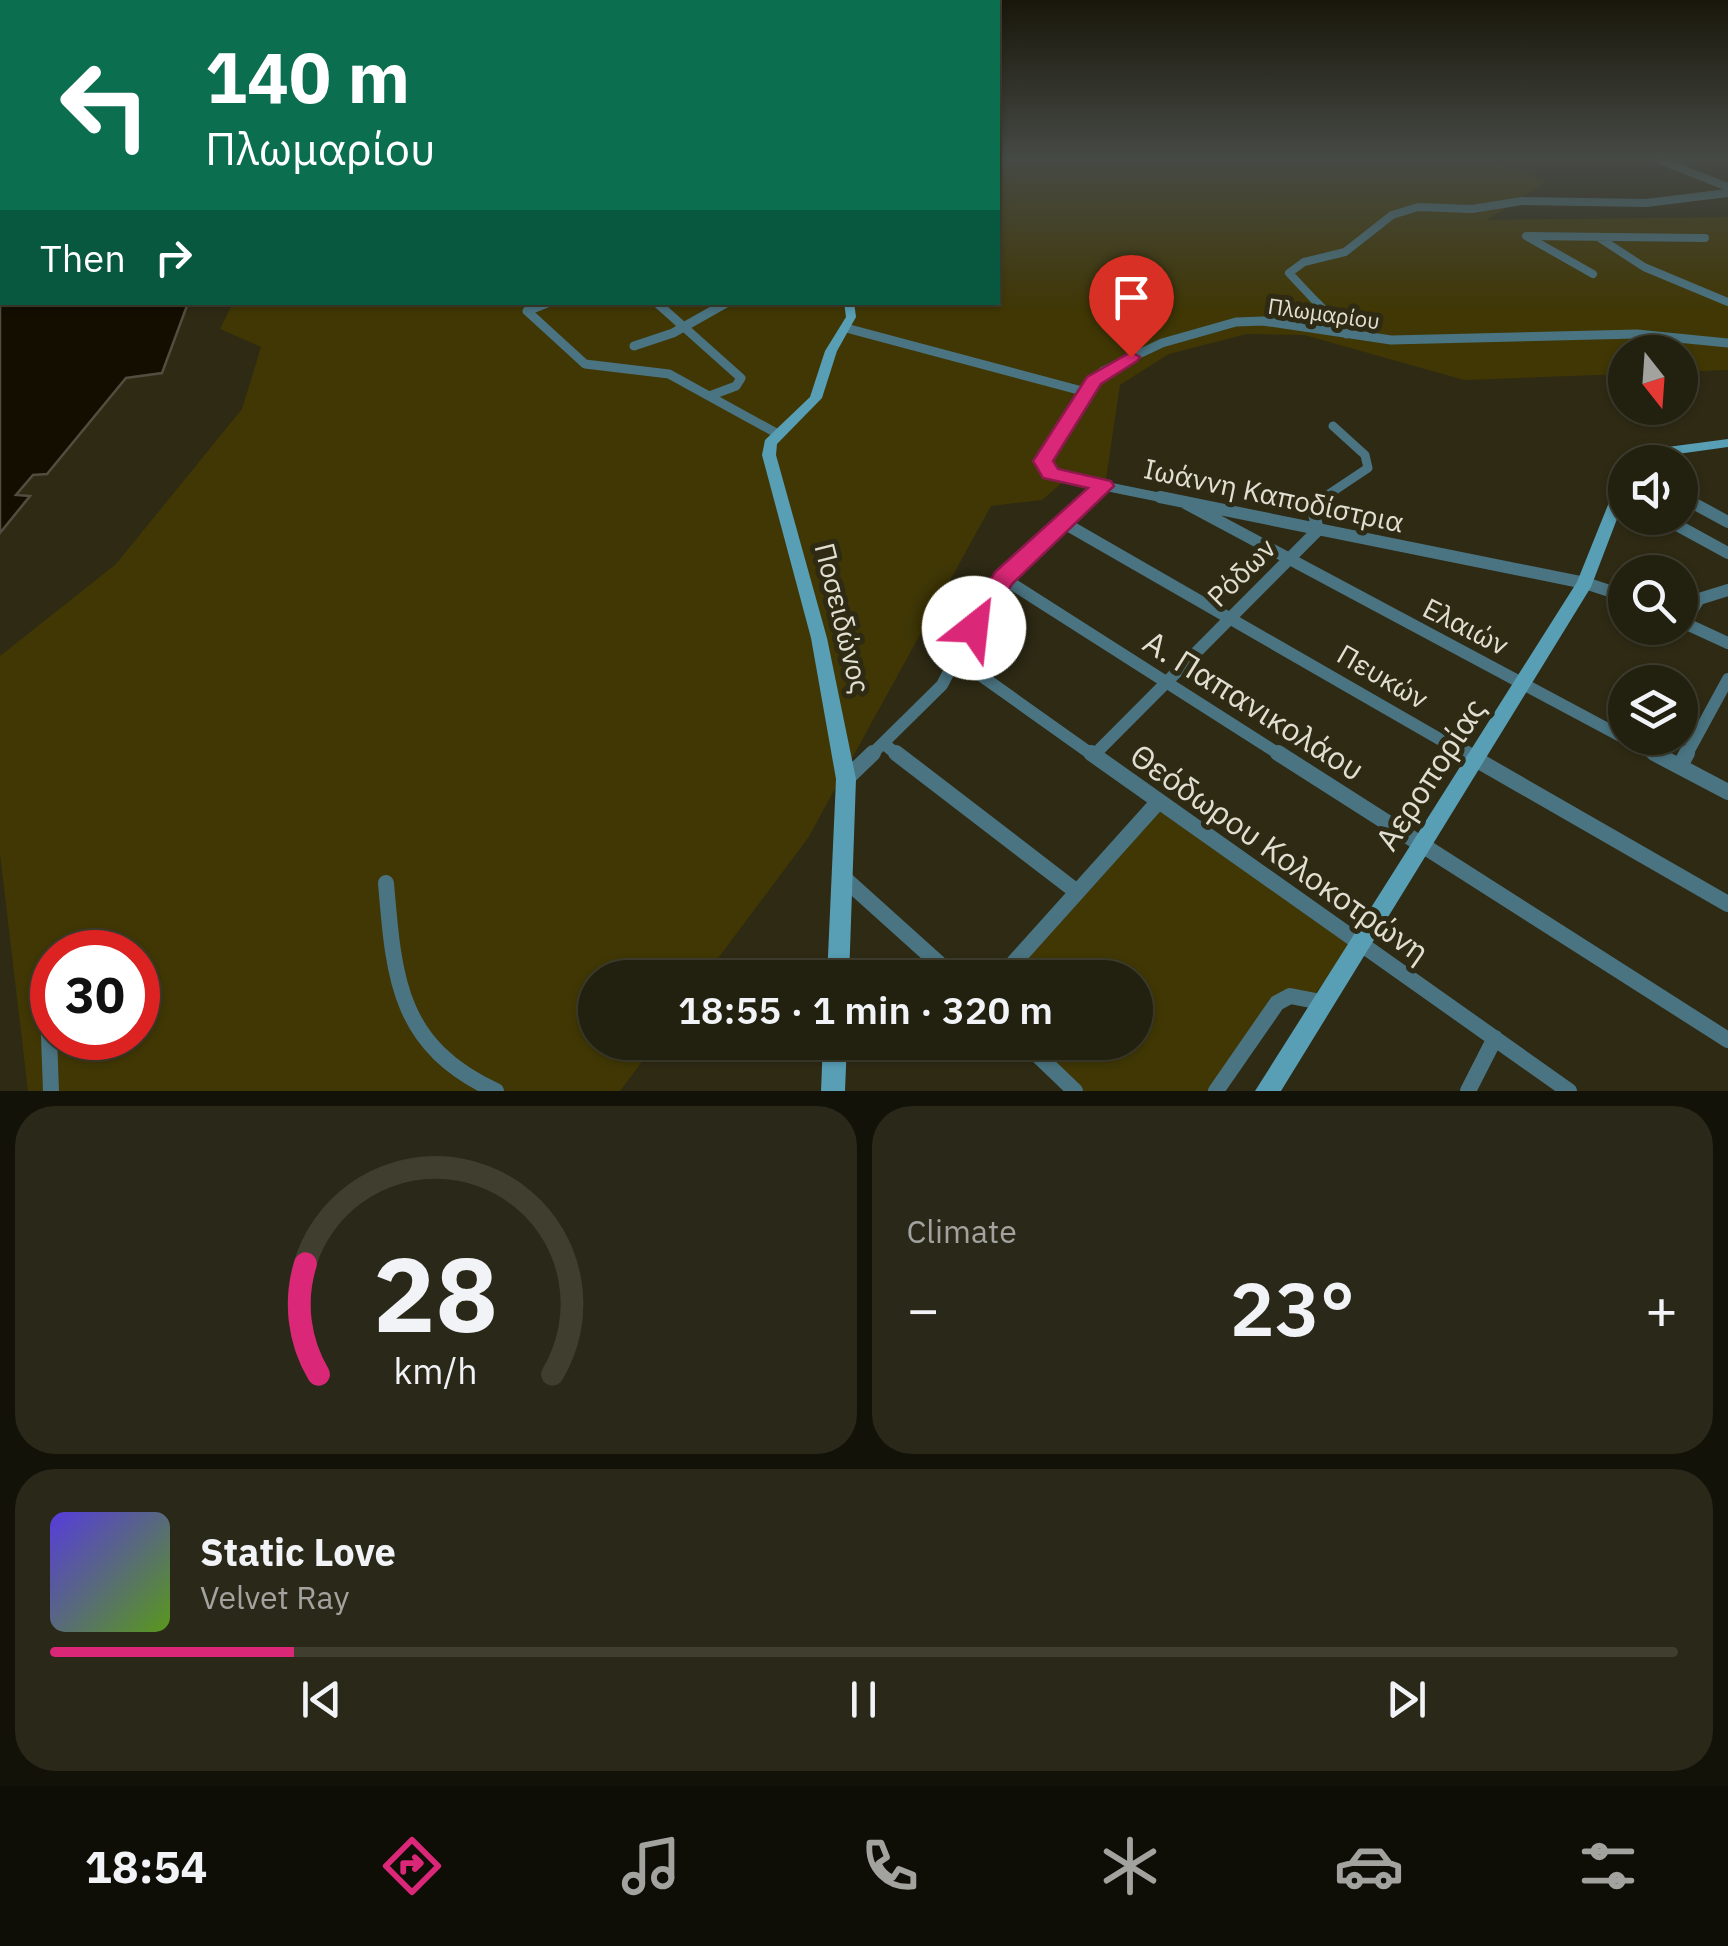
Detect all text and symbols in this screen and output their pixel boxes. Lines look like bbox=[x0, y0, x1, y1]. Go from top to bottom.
text: 140 m bbox=[205, 31, 410, 122]
icon: left bbox=[40, 40, 170, 170]
text: Πλωμαρίου bbox=[205, 119, 436, 177]
icon: right bbox=[146, 230, 201, 285]
text: Then bbox=[40, 233, 126, 282]
pin bbox=[1089, 255, 1174, 358]
icon: arrive bbox=[1104, 270, 1159, 325]
street label: Πλωμαρίου bbox=[1266, 291, 1382, 335]
north arrow bbox=[1608, 335, 1698, 425]
map controls bbox=[1608, 335, 1698, 755]
button: sound bbox=[1608, 445, 1698, 535]
street label: Ιωάννη Καποδίστρια bbox=[1141, 449, 1407, 541]
street label: Ρόδων bbox=[1199, 530, 1283, 614]
street label: Ποσειδώνος bbox=[806, 539, 880, 697]
button: search bbox=[1608, 555, 1698, 645]
position arrow bbox=[922, 576, 1026, 680]
street label: Ελαιών bbox=[1417, 589, 1515, 663]
street label: Α. Παπανικολάου bbox=[1136, 620, 1372, 790]
street label: Πευκών bbox=[1331, 635, 1435, 717]
button: layers bbox=[1608, 665, 1698, 755]
street label: Αεροπορίας bbox=[1365, 690, 1495, 858]
street label: Θεόδωρου Κολοκοτρώνη bbox=[1122, 734, 1438, 972]
speed limit sign: 30 bbox=[30, 930, 160, 1060]
text: 18:55 · 1 min · 320 m bbox=[678, 985, 1053, 1034]
text: Climate bbox=[907, 1210, 1017, 1252]
text: 28 bbox=[373, 1225, 498, 1361]
text: 23° bbox=[1230, 1259, 1355, 1357]
text: − bbox=[907, 1273, 940, 1344]
text: + bbox=[1645, 1273, 1678, 1344]
text: km/h bbox=[394, 1347, 478, 1394]
text: Static Love bbox=[200, 1527, 396, 1576]
text: Velvet Ray bbox=[200, 1576, 349, 1618]
icon: previous bbox=[294, 1672, 349, 1727]
icon: pause bbox=[836, 1672, 891, 1727]
icon: next bbox=[1379, 1672, 1434, 1727]
icon: directions bbox=[377, 1831, 447, 1901]
icon: music bbox=[616, 1831, 686, 1901]
icon: phone bbox=[855, 1831, 925, 1901]
icon: climate bbox=[1095, 1831, 1165, 1901]
icon: car bbox=[1334, 1831, 1404, 1901]
icon: filters bbox=[1573, 1831, 1643, 1901]
text: 18:54 bbox=[85, 1837, 208, 1895]

